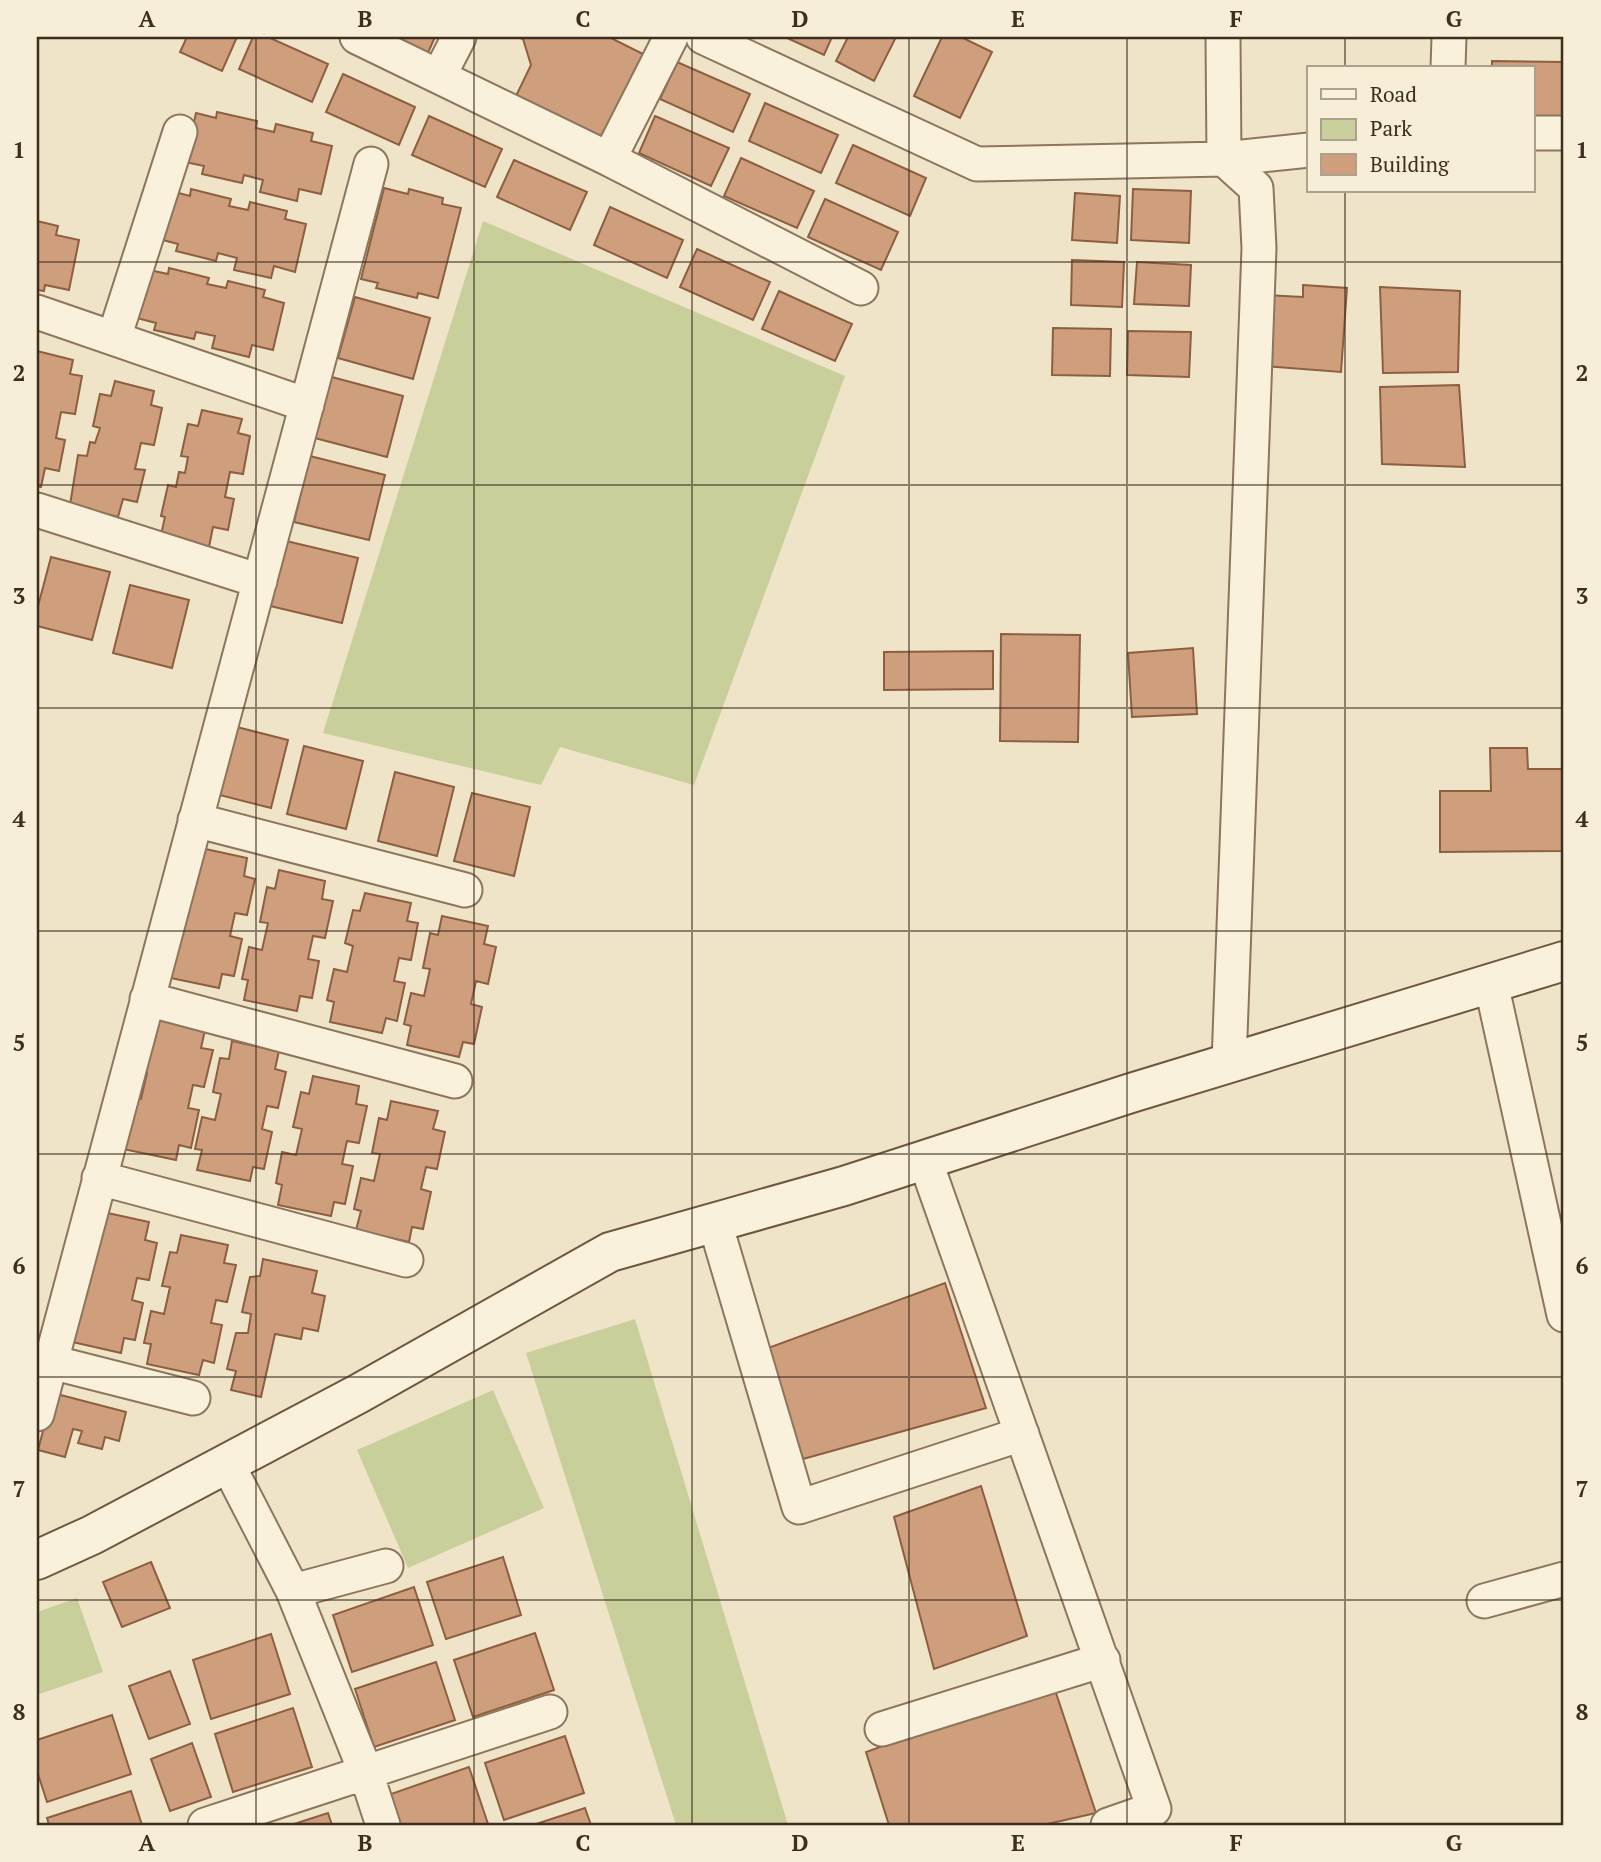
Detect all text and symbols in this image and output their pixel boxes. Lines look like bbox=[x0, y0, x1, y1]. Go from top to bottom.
text: A bbox=[139, 3, 156, 34]
text: B bbox=[358, 3, 373, 34]
text: C bbox=[576, 3, 591, 34]
text: D bbox=[792, 3, 809, 34]
text: E bbox=[1011, 3, 1025, 34]
text: F bbox=[1229, 3, 1243, 34]
text: G bbox=[1446, 3, 1463, 34]
legend bbox=[1307, 66, 1534, 192]
text: Road bbox=[1370, 80, 1417, 108]
text: Park bbox=[1370, 114, 1412, 142]
text: 1 bbox=[13, 134, 26, 165]
text: 1 bbox=[1576, 134, 1589, 165]
text: Building bbox=[1370, 150, 1450, 178]
text: 2 bbox=[13, 357, 26, 388]
text: 2 bbox=[1576, 357, 1589, 388]
text: 3 bbox=[13, 580, 26, 611]
text: 3 bbox=[1576, 580, 1589, 611]
text: 4 bbox=[13, 803, 26, 834]
text: 4 bbox=[1576, 803, 1589, 834]
text: 5 bbox=[13, 1027, 26, 1058]
text: 5 bbox=[1576, 1027, 1589, 1058]
text: 6 bbox=[13, 1250, 26, 1281]
text: 6 bbox=[1576, 1250, 1589, 1281]
text: 7 bbox=[13, 1473, 26, 1504]
text: 7 bbox=[1576, 1473, 1589, 1504]
text: 8 bbox=[13, 1696, 26, 1727]
text: 8 bbox=[1576, 1696, 1589, 1727]
text: A bbox=[139, 1827, 156, 1858]
text: B bbox=[358, 1827, 373, 1858]
text: C bbox=[576, 1827, 591, 1858]
text: D bbox=[792, 1827, 809, 1858]
text: E bbox=[1011, 1827, 1025, 1858]
text: F bbox=[1229, 1827, 1243, 1858]
text: G bbox=[1446, 1827, 1463, 1858]

